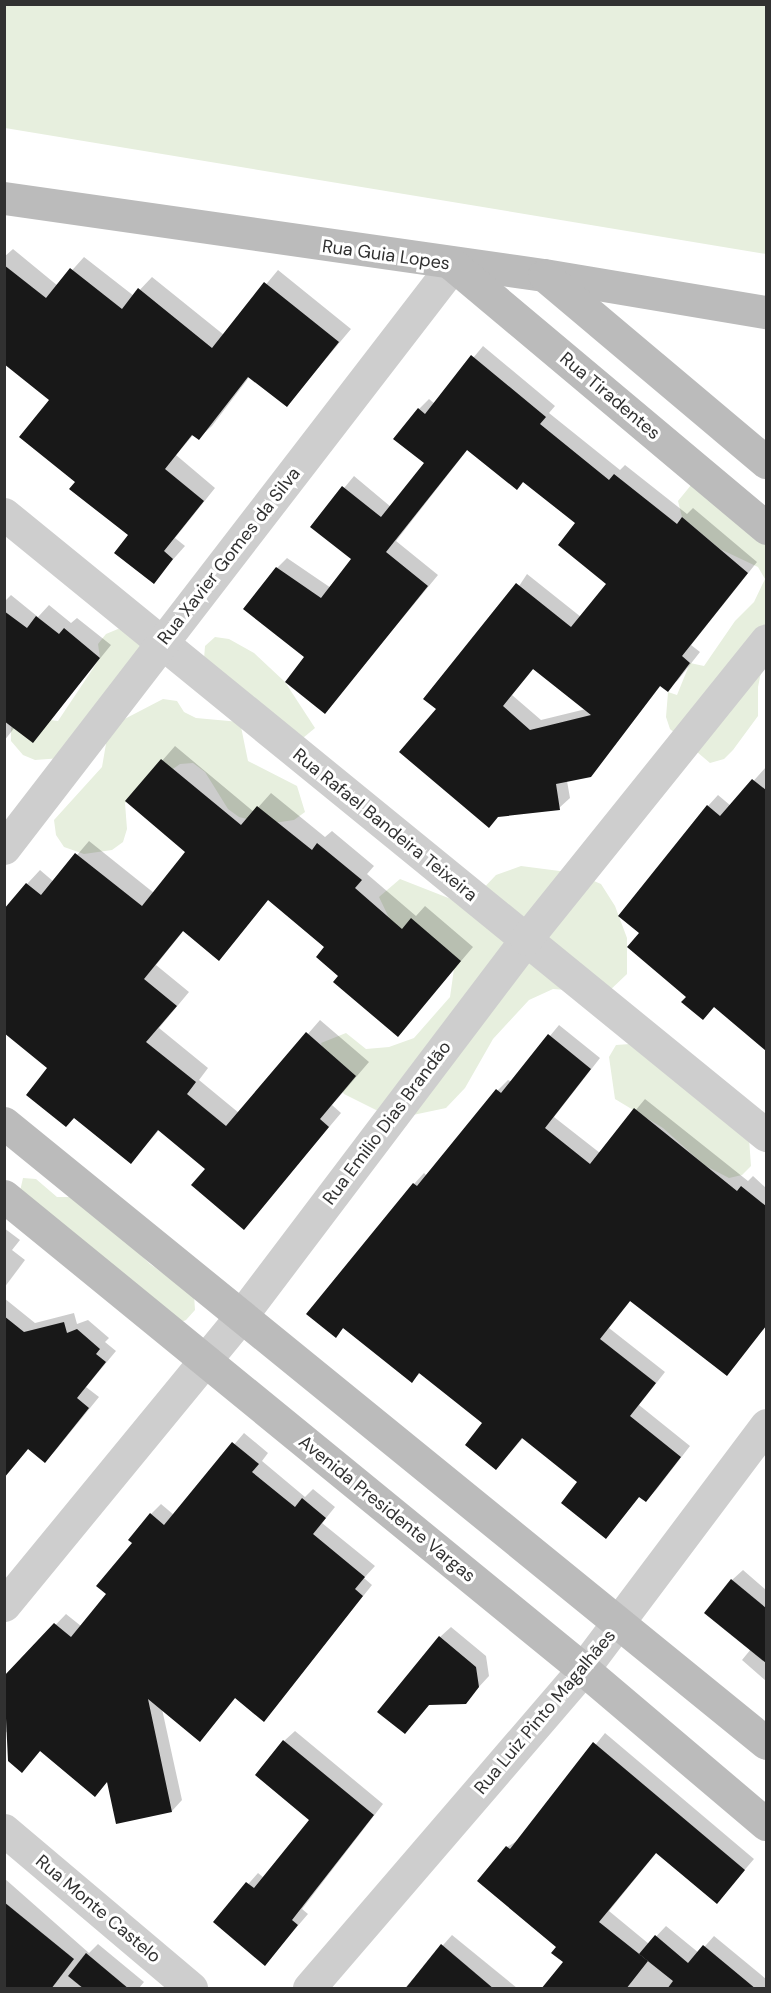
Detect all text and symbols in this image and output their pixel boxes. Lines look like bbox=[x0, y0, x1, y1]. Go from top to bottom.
street label: Rua Guia Lopes bbox=[321, 235, 451, 275]
street label: Rua Tiradentes bbox=[555, 348, 665, 444]
street label: Rua Xavier Gomes da Silva bbox=[153, 463, 305, 649]
street label: Rua Rafael Bandeira Teixeira bbox=[288, 744, 482, 906]
street label: Rua Emilio Dias Brandão bbox=[318, 1037, 456, 1209]
street label: Avenida Presidente Vargas bbox=[294, 1431, 480, 1587]
street label: Rua Luiz Pinto Magalhães bbox=[470, 1625, 620, 1799]
street label: Rua Monte Castelo bbox=[31, 1850, 165, 1968]

